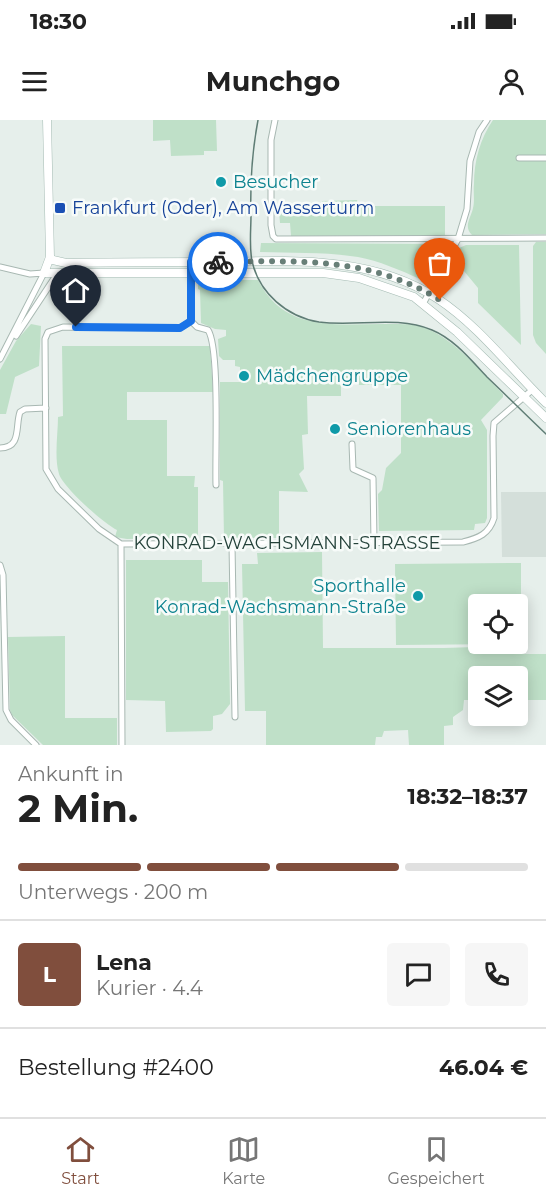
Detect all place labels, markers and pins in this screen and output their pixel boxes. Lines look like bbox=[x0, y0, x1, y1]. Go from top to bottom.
place label: Besucher bbox=[233, 171, 319, 193]
marker: Besucher bbox=[214, 175, 228, 189]
place label: Frankfurt (Oder), Am Wasserturm bbox=[72, 197, 374, 219]
marker: Frankfurt (Oder), Am Wasserturm bbox=[53, 201, 67, 215]
pin bbox=[414, 238, 465, 300]
pin bbox=[50, 265, 101, 327]
place label: Mädchengruppe bbox=[256, 365, 408, 387]
marker: Mädchengruppe bbox=[237, 369, 251, 383]
place label: Seniorenhaus bbox=[347, 418, 471, 440]
marker: Seniorenhaus bbox=[328, 422, 342, 436]
place label: Sporthalle Konrad-Wachsmann-Straße bbox=[155, 575, 406, 618]
marker: Sporthalle Konrad-Wachsmann-Straße bbox=[411, 589, 425, 603]

